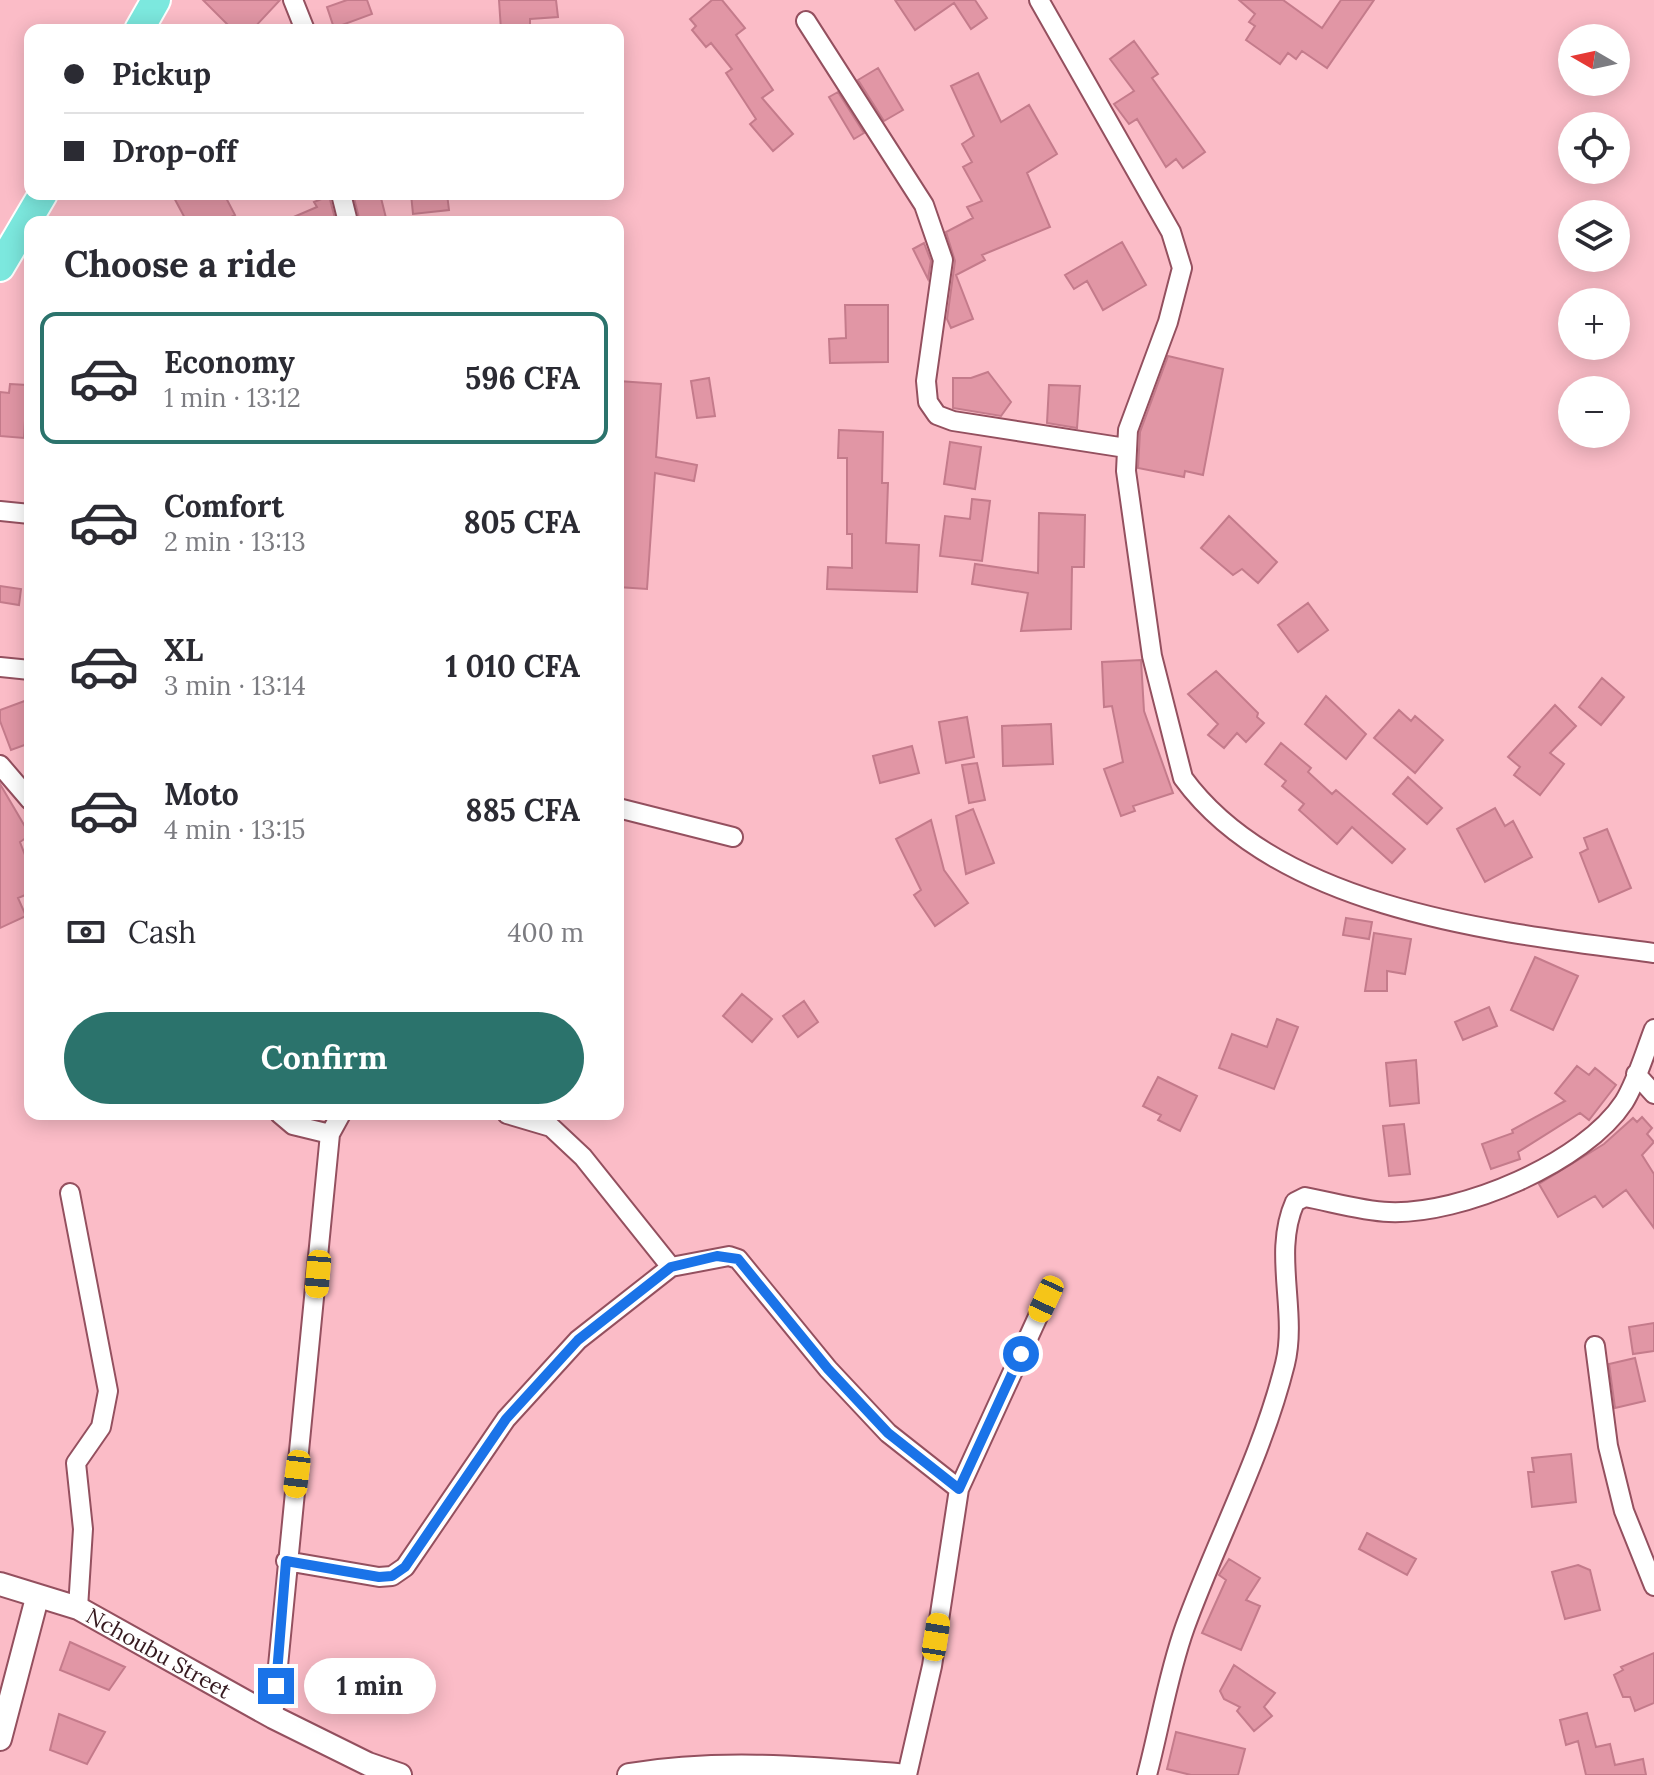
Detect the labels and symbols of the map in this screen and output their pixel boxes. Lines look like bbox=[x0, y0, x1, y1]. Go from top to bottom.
north arrow bbox=[1558, 24, 1630, 96]
car bbox=[304, 1249, 332, 1299]
car bbox=[1025, 1272, 1067, 1326]
route start bbox=[1003, 1336, 1039, 1372]
car bbox=[282, 1449, 312, 1499]
street label: Nchoubu Street bbox=[81, 1601, 236, 1705]
car bbox=[920, 1611, 952, 1663]
callout: 1 min bbox=[304, 1658, 436, 1714]
route end bbox=[258, 1668, 294, 1704]

